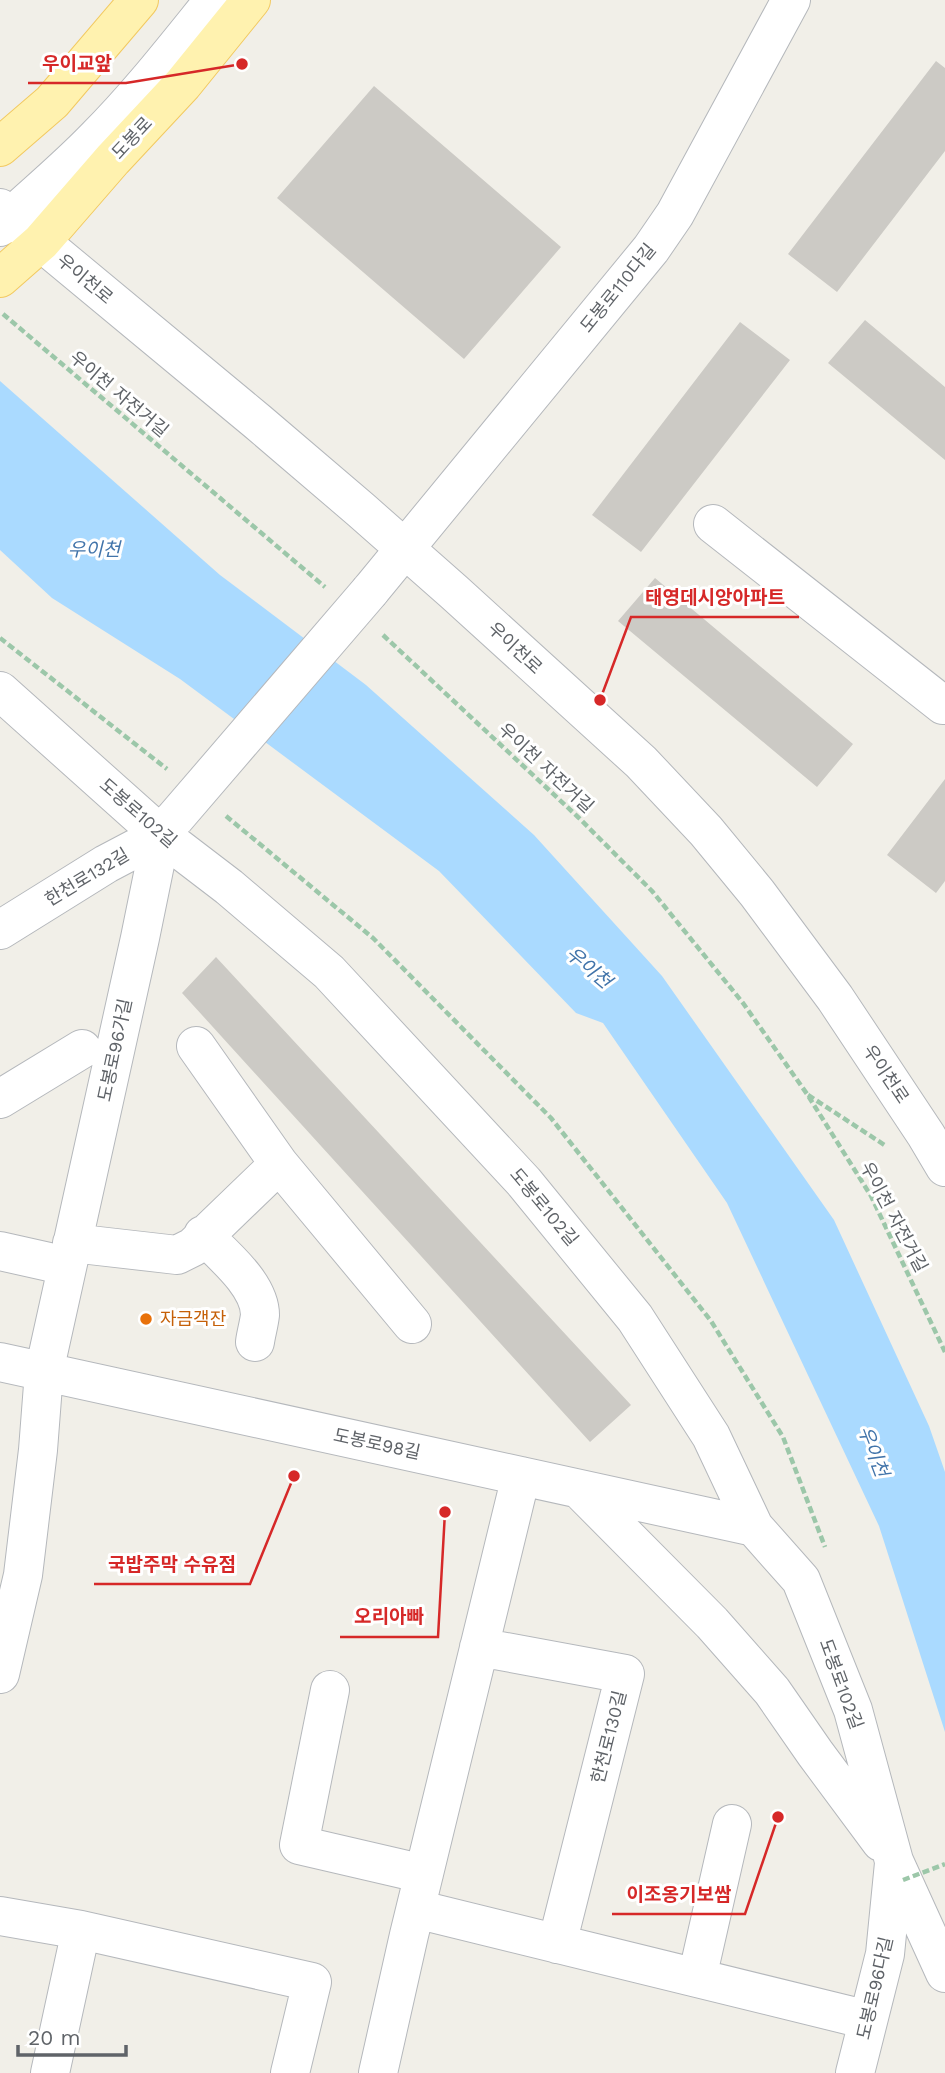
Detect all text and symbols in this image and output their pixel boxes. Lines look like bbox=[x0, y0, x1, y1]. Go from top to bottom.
callout: 우이교앞 bbox=[28, 43, 126, 83]
text: 우이교앞 bbox=[42, 52, 112, 75]
street label: 도봉로 bbox=[107, 112, 156, 163]
street label: 도봉로110다길 bbox=[575, 239, 660, 336]
street label: 우이천로 bbox=[53, 249, 117, 308]
street label: 우이천 자전거길 bbox=[66, 346, 173, 441]
water label: 우이천 bbox=[68, 538, 122, 561]
callout: 태영데시앙아파트 bbox=[631, 577, 799, 617]
text: 태영데시앙아파트 bbox=[645, 586, 785, 609]
street label: 우이천로 bbox=[484, 617, 547, 678]
street label: 우이천 자전거길 bbox=[495, 718, 598, 817]
street label: 도봉로102길 bbox=[96, 774, 181, 852]
street label: 한천로132길 bbox=[41, 843, 133, 910]
water label: 우이천 bbox=[561, 942, 617, 994]
street label: 도봉로96가길 bbox=[93, 996, 136, 1103]
street label: 우이천로 bbox=[859, 1040, 914, 1107]
street label: 우이천 자전거길 bbox=[857, 1158, 932, 1276]
street label: 도봉로102길 bbox=[506, 1164, 583, 1250]
place label: 자금객잔 bbox=[160, 1308, 226, 1329]
marker: 자금객잔 bbox=[138, 1311, 154, 1327]
water label: 우이천 bbox=[853, 1423, 894, 1481]
street label: 도봉로98길 bbox=[332, 1424, 423, 1463]
callout: 국밥주막 수유점 bbox=[94, 1544, 250, 1584]
text: 국밥주막 수유점 bbox=[108, 1553, 236, 1576]
callout: 오리아빠 bbox=[340, 1597, 438, 1637]
text: 오리아빠 bbox=[354, 1605, 424, 1628]
street label: 도봉로102길 bbox=[815, 1636, 868, 1732]
street label: 한천로130길 bbox=[587, 1688, 630, 1785]
callout: 이조옹기보쌈 bbox=[612, 1874, 745, 1914]
text: 이조옹기보쌈 bbox=[627, 1883, 731, 1906]
street label: 도봉로96다길 bbox=[852, 1934, 897, 2041]
scale bar bbox=[18, 2014, 126, 2058]
text: 20 m bbox=[28, 2025, 80, 2050]

